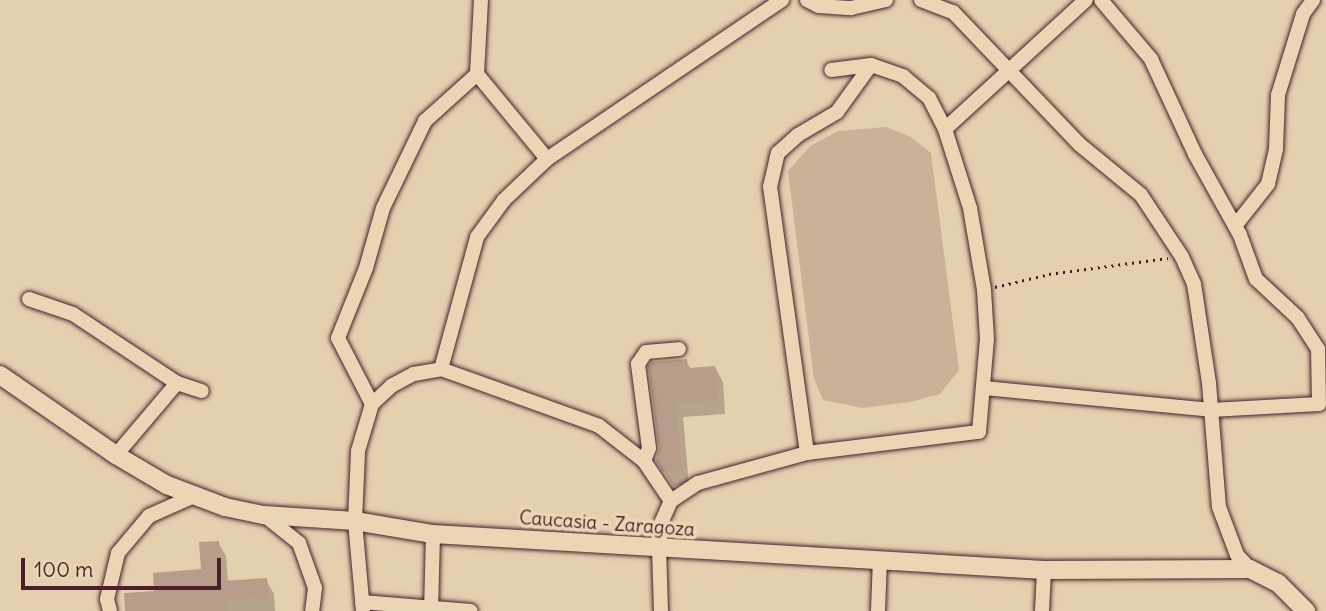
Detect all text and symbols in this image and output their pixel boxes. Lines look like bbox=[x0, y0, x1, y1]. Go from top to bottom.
street label: Caucasia - Zaragoza bbox=[518, 506, 696, 542]
scale bar bbox=[24, 544, 224, 588]
text: 100 m bbox=[34, 556, 93, 583]

